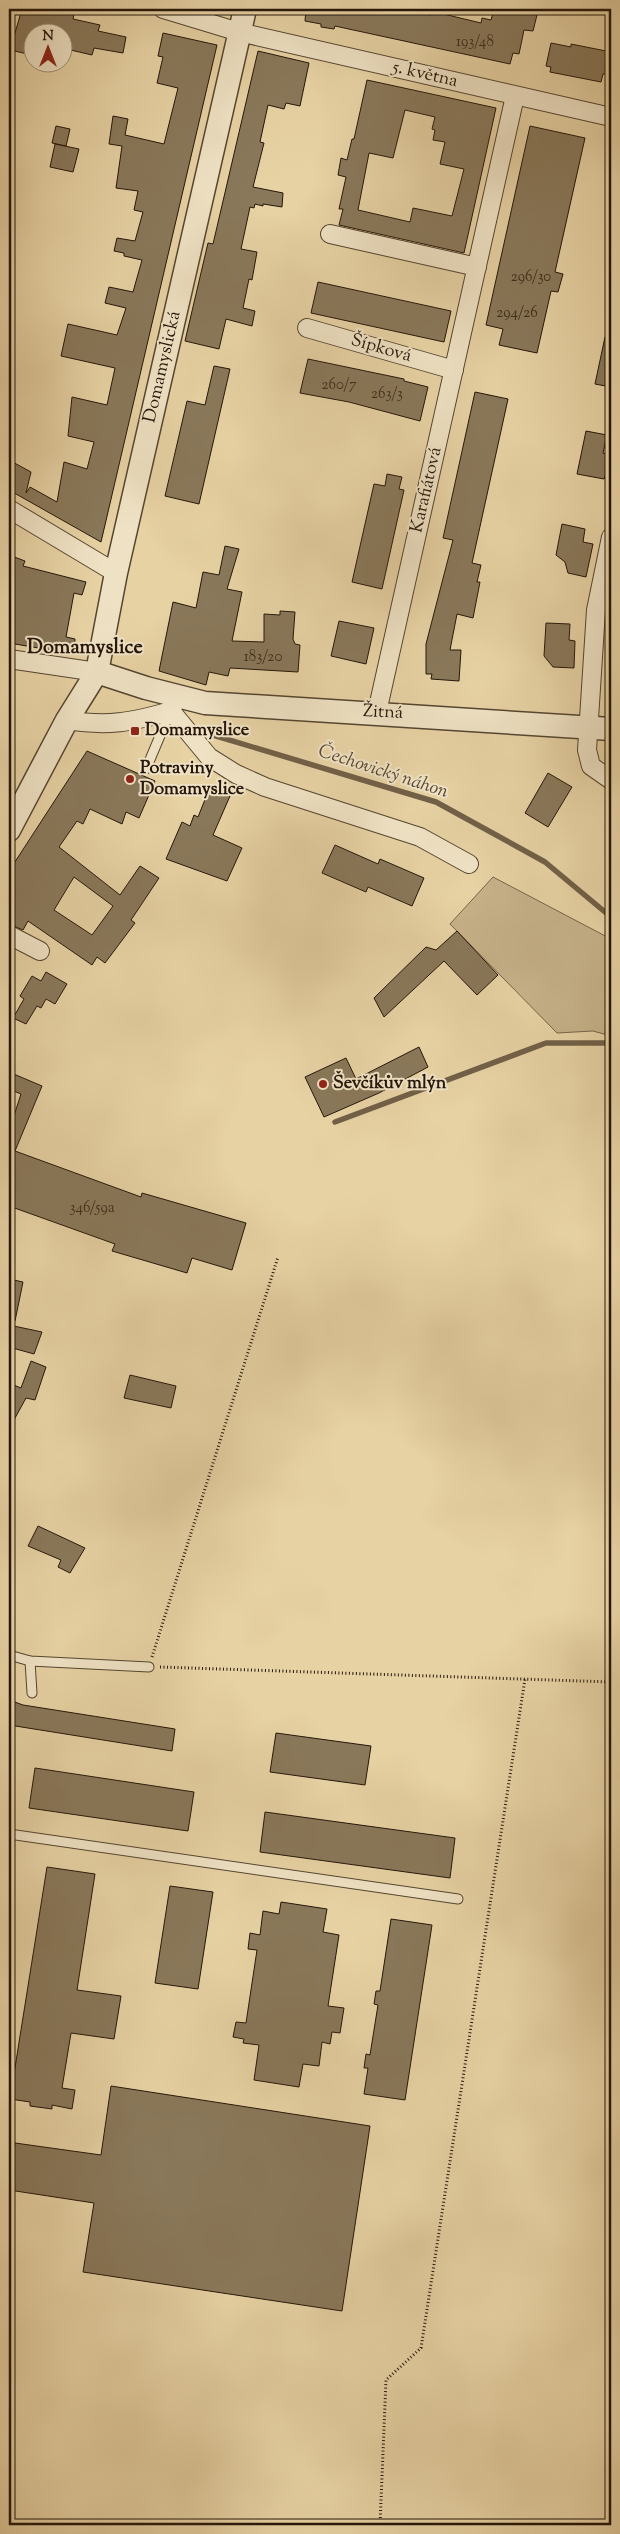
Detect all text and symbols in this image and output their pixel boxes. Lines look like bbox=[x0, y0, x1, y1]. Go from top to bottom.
north arrow bbox=[22, 22, 72, 72]
text: N bbox=[42, 27, 54, 47]
house number: 193/48 bbox=[456, 32, 494, 53]
street label: 5. května bbox=[389, 55, 460, 95]
house number: 296/30 bbox=[511, 267, 551, 288]
house number: 294/26 bbox=[496, 303, 538, 324]
street label: Domamyslická bbox=[138, 309, 188, 425]
street label: Šípková bbox=[348, 328, 414, 370]
house number: 260/7 bbox=[322, 375, 357, 396]
house number: 263/3 bbox=[371, 384, 403, 405]
street label: Karafiátová bbox=[405, 445, 449, 535]
district label: Domamyslice bbox=[27, 634, 143, 663]
house number: 183/20 bbox=[244, 647, 282, 668]
street label: Žitná bbox=[362, 699, 404, 727]
place label: Domamyslice bbox=[145, 718, 250, 744]
marker: Domamyslice bbox=[129, 725, 141, 737]
water label: Čechovický náhon bbox=[314, 738, 452, 806]
place label: Potraviny Domamyslice bbox=[140, 756, 245, 803]
marker: Potraviny Domamyslice bbox=[124, 773, 136, 785]
place label: Ševčíkův mlýn bbox=[333, 1070, 447, 1097]
marker: Ševčíkův mlýn bbox=[317, 1078, 329, 1090]
house number: 346/59a bbox=[69, 1198, 115, 1219]

